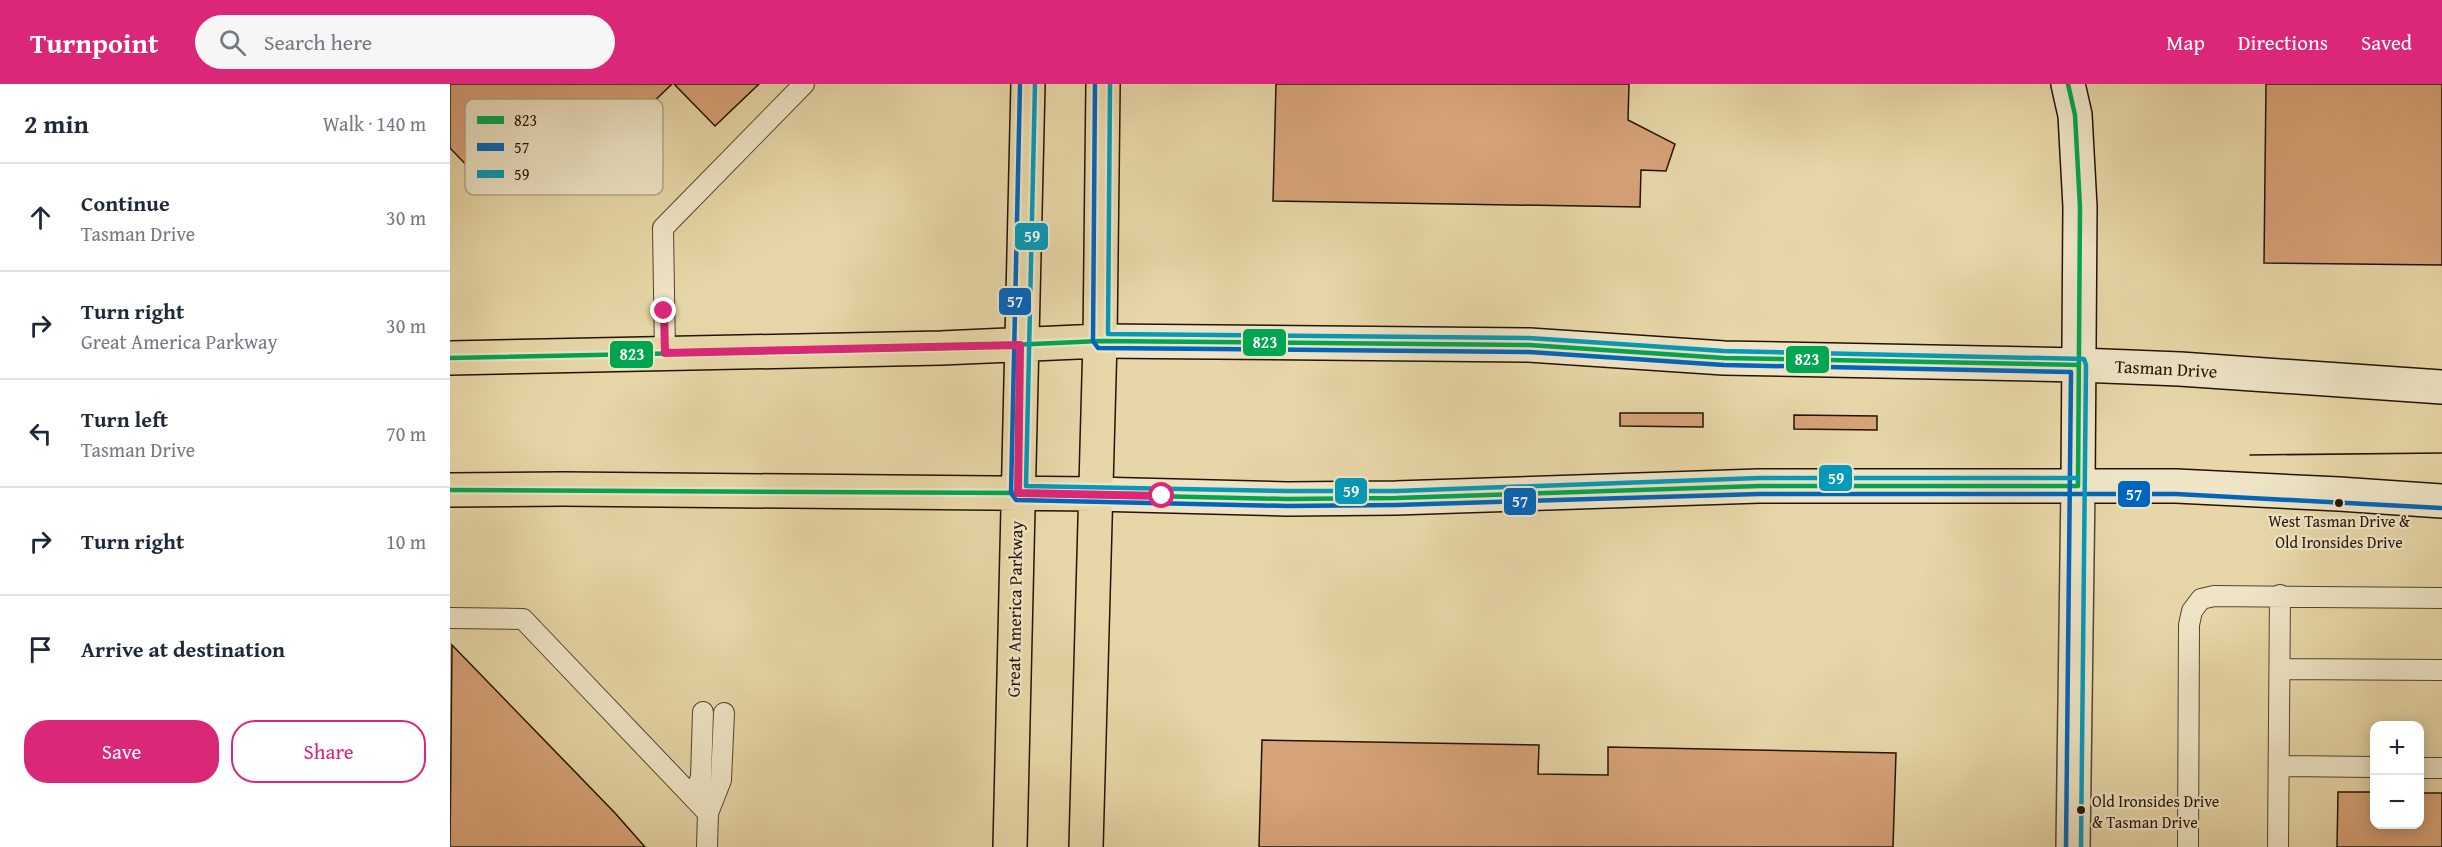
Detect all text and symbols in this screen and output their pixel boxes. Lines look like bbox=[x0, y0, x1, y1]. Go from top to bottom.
search box bbox=[195, 15, 615, 69]
text: Turnpoint bbox=[30, 22, 159, 63]
icon: search bbox=[216, 26, 249, 59]
text: Search here bbox=[264, 26, 372, 58]
text: Map bbox=[2166, 27, 2205, 58]
text: Directions bbox=[2238, 27, 2328, 58]
text: Saved bbox=[2361, 27, 2412, 58]
legend bbox=[465, 99, 663, 195]
text: 2 min bbox=[24, 104, 89, 143]
text: 823 bbox=[514, 108, 537, 132]
text: Walk · 140 m bbox=[323, 109, 426, 138]
text: 57 bbox=[514, 135, 530, 159]
text: 59 bbox=[514, 162, 530, 186]
text: Continue bbox=[81, 187, 170, 219]
icon: ahead bbox=[24, 201, 57, 234]
text: 30 m bbox=[386, 203, 426, 232]
text: Tasman Drive bbox=[81, 219, 195, 248]
line badge: 59 bbox=[1014, 222, 1049, 251]
text: 59 bbox=[1024, 224, 1040, 248]
line badge: 57 bbox=[998, 287, 1032, 316]
text: 57 bbox=[1007, 289, 1023, 313]
text: Turn right bbox=[81, 295, 184, 327]
route end bbox=[650, 297, 676, 323]
icon: right bbox=[24, 309, 57, 342]
text: 30 m bbox=[386, 311, 426, 340]
text: Great America Parkway bbox=[81, 327, 277, 356]
line badge: 823 bbox=[1242, 328, 1287, 357]
text: 823 bbox=[1253, 330, 1277, 354]
line badge: 823 bbox=[609, 340, 654, 369]
text: 823 bbox=[620, 342, 644, 366]
line badge: 823 bbox=[1785, 345, 1830, 374]
text: 823 bbox=[1795, 347, 1819, 371]
street label: Tasman Drive bbox=[2114, 352, 2218, 385]
text: Turn left bbox=[81, 403, 168, 435]
icon: left bbox=[24, 417, 57, 450]
text: 70 m bbox=[386, 419, 426, 448]
text: Tasman Drive bbox=[81, 435, 195, 464]
line badge: 59 bbox=[1818, 464, 1853, 492]
text: 59 bbox=[1828, 466, 1844, 490]
line badge: 59 bbox=[1334, 477, 1368, 505]
text: 59 bbox=[1343, 479, 1359, 503]
line badge: 57 bbox=[2117, 480, 2151, 508]
route start bbox=[1148, 482, 1174, 508]
text: 57 bbox=[2126, 482, 2142, 506]
line badge: 57 bbox=[1503, 487, 1537, 516]
text: 57 bbox=[1512, 489, 1528, 513]
marker: West Tasman Drive & Old Ironsides Drive bbox=[2333, 497, 2345, 509]
place label: West Tasman Drive & Old Ironsides Drive bbox=[2268, 509, 2410, 554]
street label: Great America Parkway bbox=[999, 520, 1030, 698]
icon: right bbox=[24, 525, 57, 558]
text: Turn right bbox=[81, 525, 184, 557]
text: 10 m bbox=[386, 527, 426, 556]
icon: arrive bbox=[24, 633, 57, 666]
text: Arrive at destination bbox=[81, 633, 285, 665]
button: Save bbox=[24, 720, 219, 783]
button: Share bbox=[231, 720, 426, 783]
map controls bbox=[2370, 721, 2424, 829]
button: + bbox=[2370, 721, 2424, 775]
button: − bbox=[2370, 775, 2424, 829]
place label: Old Ironsides Drive & Tasman Drive bbox=[2092, 789, 2219, 834]
marker: Old Ironsides Drive & Tasman Drive bbox=[2075, 804, 2087, 816]

